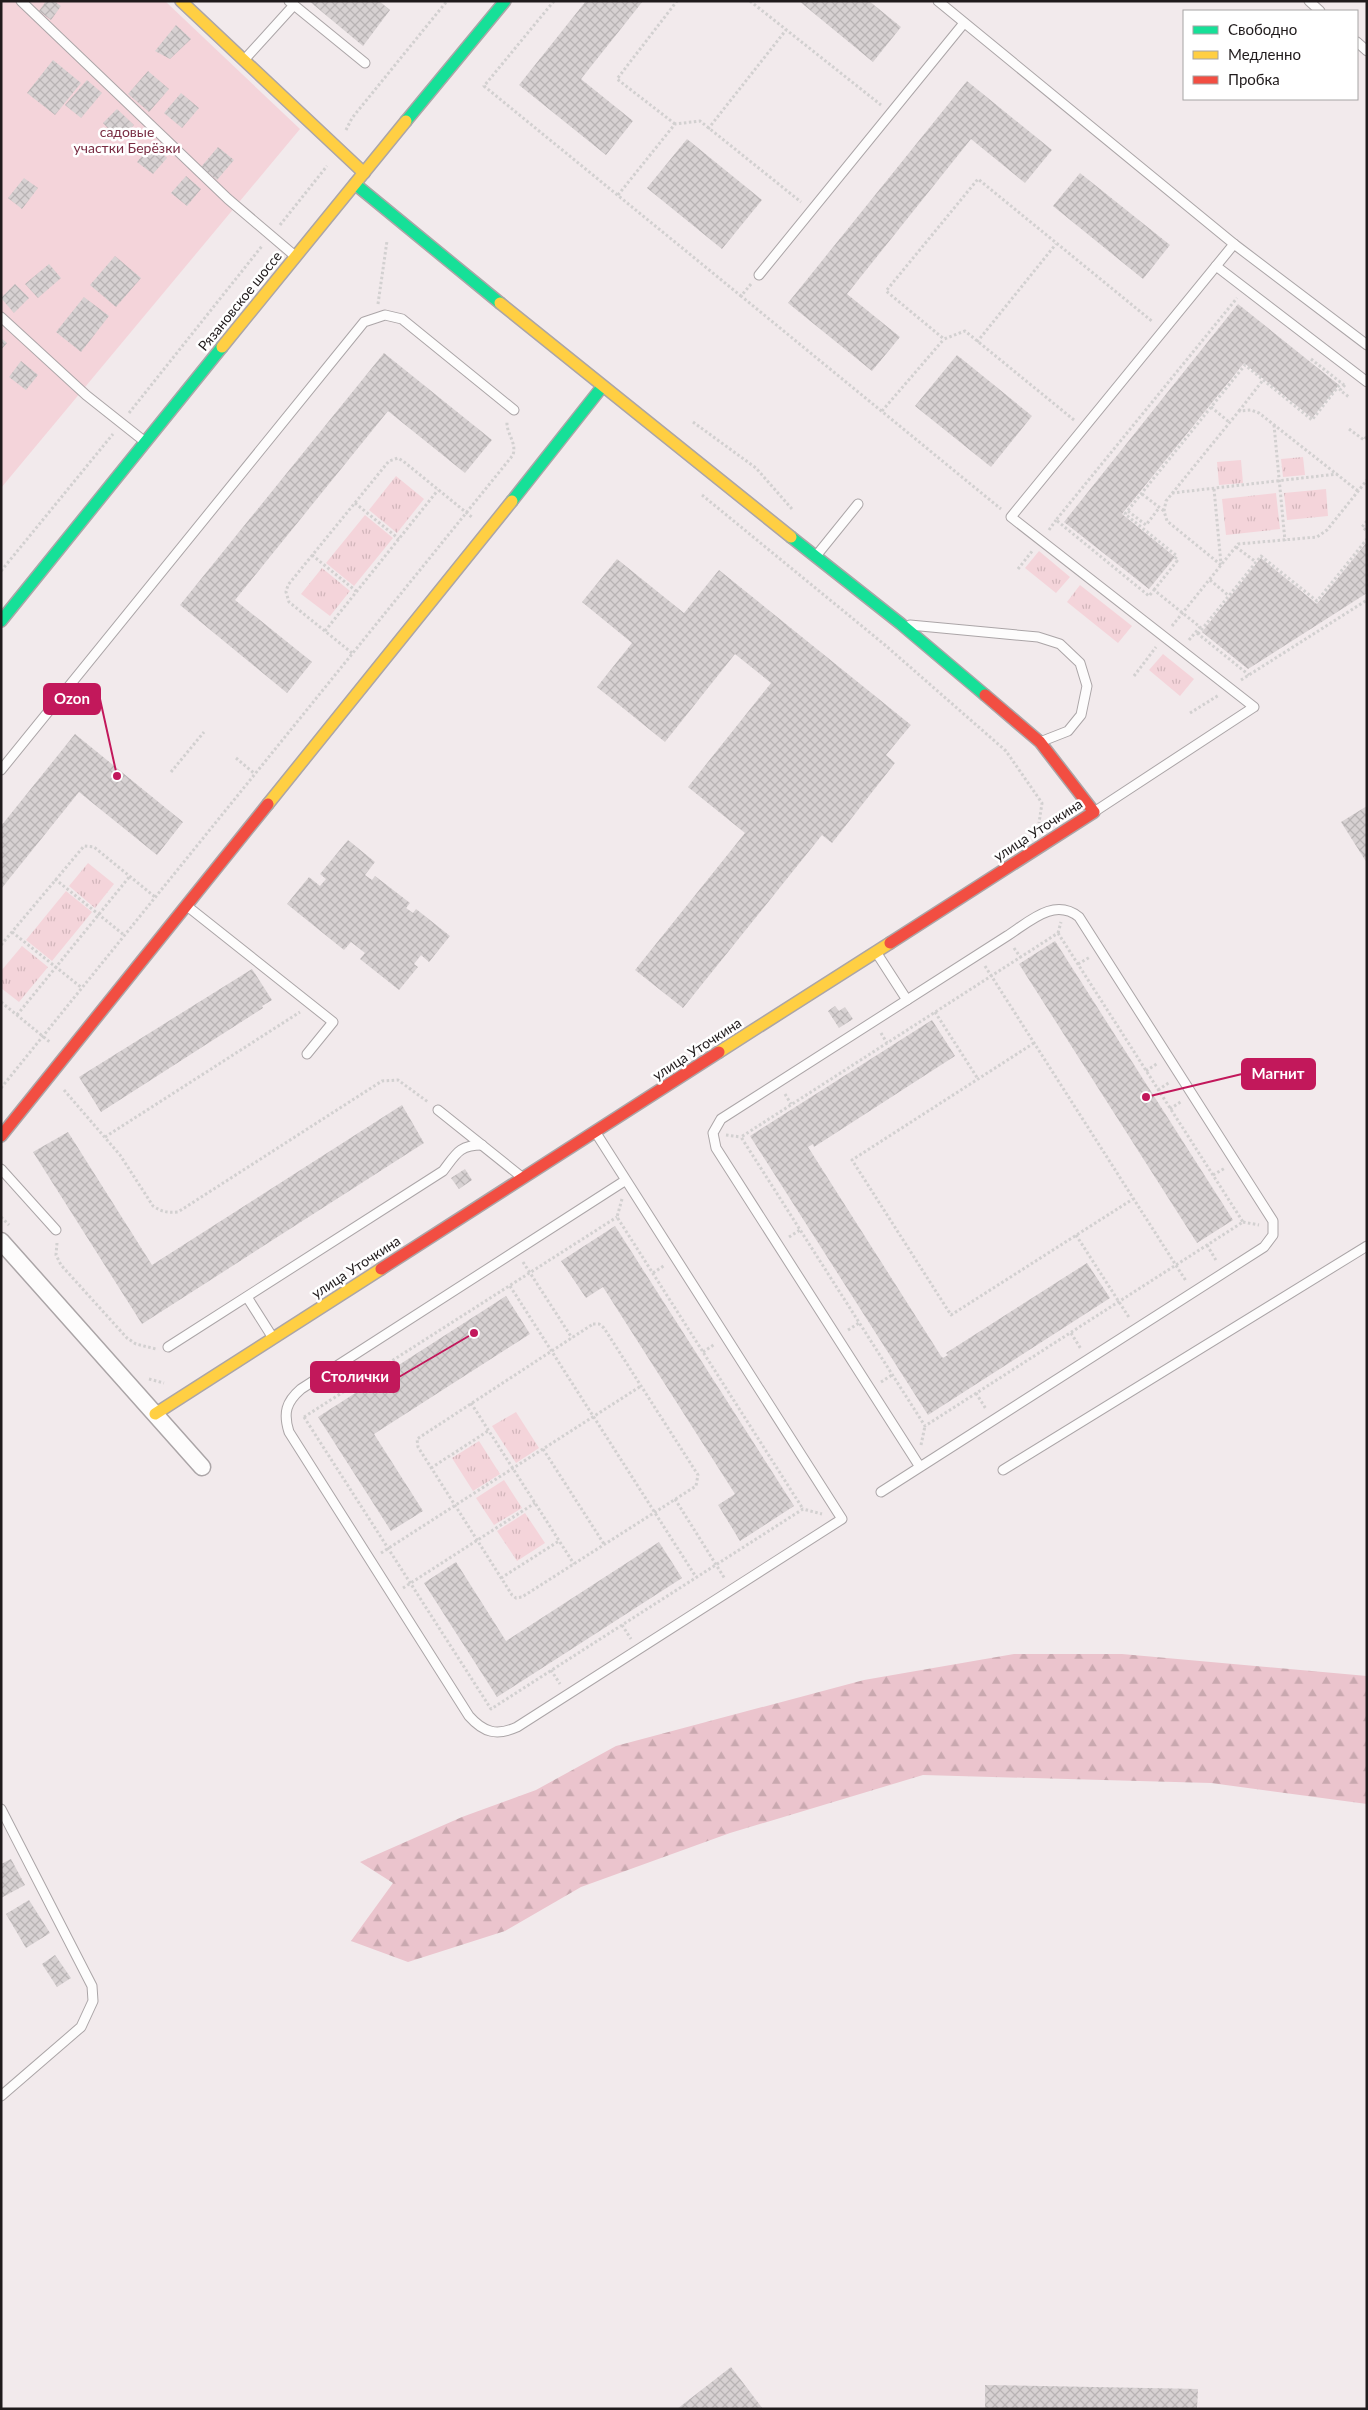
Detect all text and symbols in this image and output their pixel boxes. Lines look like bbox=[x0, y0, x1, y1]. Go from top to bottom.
legend bbox=[1183, 10, 1358, 100]
text: Свободно bbox=[1228, 20, 1297, 38]
text: Медленно bbox=[1228, 45, 1301, 63]
text: Пробка bbox=[1228, 70, 1280, 88]
park label: садовые участки Берёзки bbox=[74, 123, 180, 156]
street label: Рязановское шоссе bbox=[194, 247, 285, 354]
callout: Ozon bbox=[44, 684, 100, 714]
text: Ozon bbox=[54, 689, 90, 707]
street label: улица Уточкина bbox=[990, 795, 1085, 865]
street label: улица Уточкина bbox=[649, 1014, 744, 1084]
callout: Магнит bbox=[1242, 1059, 1315, 1089]
text: Магнит bbox=[1252, 1064, 1305, 1082]
street label: улица Уточкина bbox=[308, 1232, 403, 1302]
callout: Столички bbox=[311, 1362, 399, 1392]
text: Столички bbox=[321, 1367, 389, 1385]

